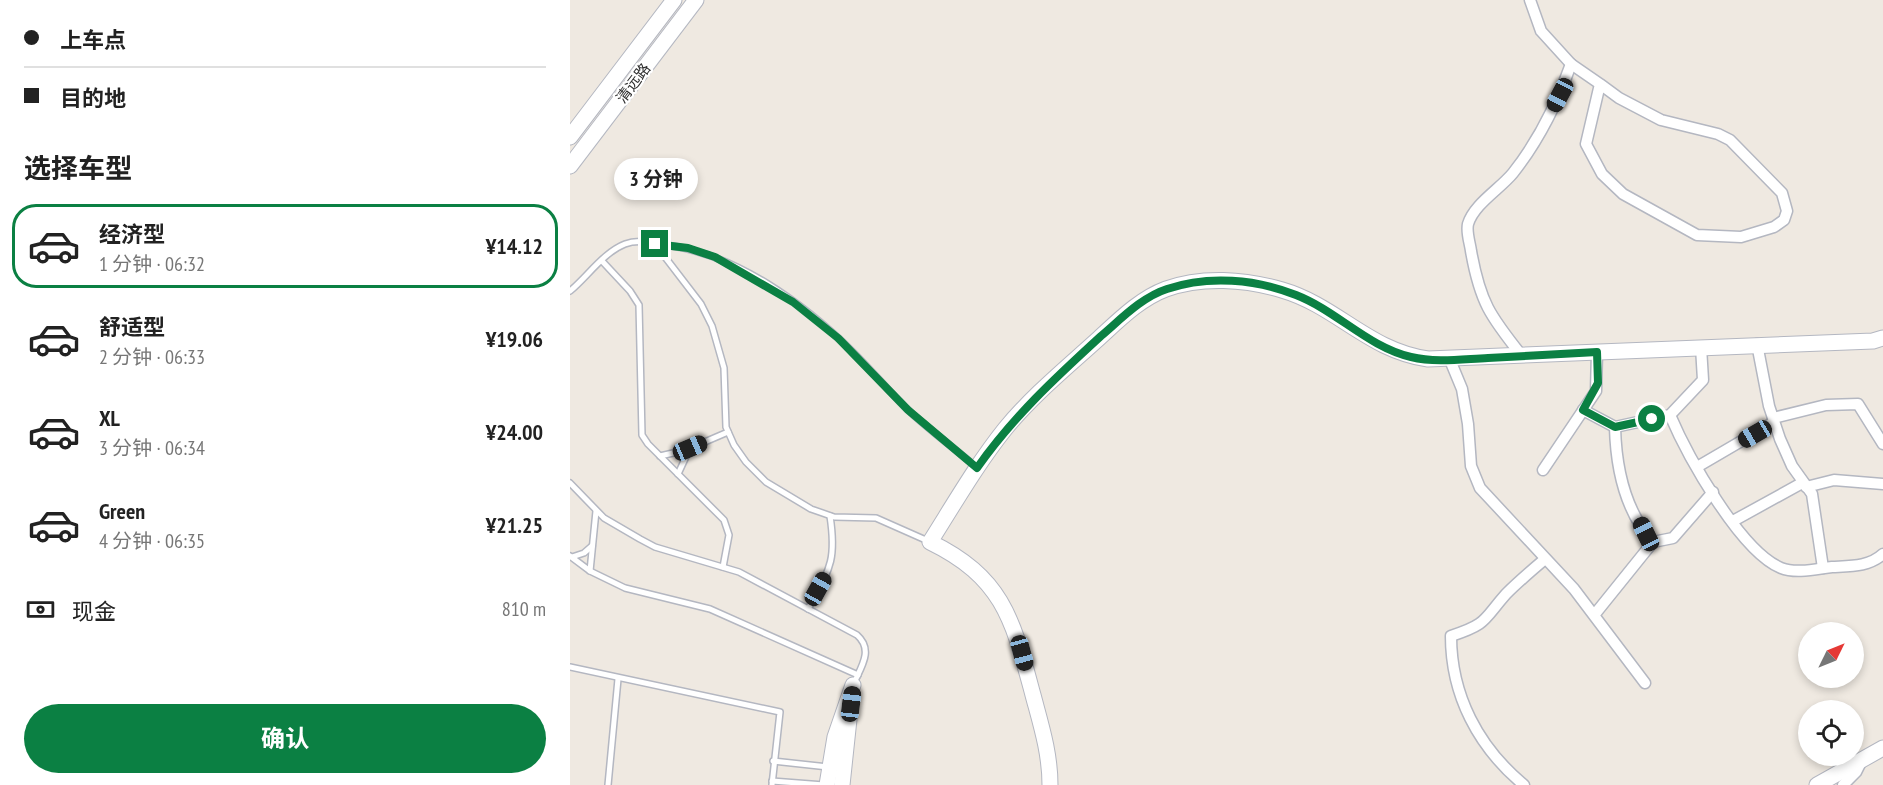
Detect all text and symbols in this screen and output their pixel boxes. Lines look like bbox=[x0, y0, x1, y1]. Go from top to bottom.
text: 上车点 bbox=[60, 26, 126, 54]
street label: 清远路 bbox=[612, 59, 654, 107]
car bbox=[1544, 75, 1576, 115]
text: 目的地 bbox=[60, 84, 126, 112]
text: 选择车型 bbox=[24, 151, 132, 185]
callout: 3 分钟 bbox=[613, 157, 697, 199]
text: 3 分钟 bbox=[629, 166, 683, 192]
icon: car bbox=[27, 219, 81, 273]
text: 经济型 bbox=[99, 220, 165, 248]
route end bbox=[641, 230, 668, 257]
text: ¥14.12 bbox=[486, 232, 543, 260]
text: 1 分钟 · 06:32 bbox=[99, 251, 205, 277]
icon: car bbox=[27, 312, 81, 366]
text: 舒适型 bbox=[99, 313, 165, 341]
text: ¥19.06 bbox=[486, 325, 543, 353]
text: 2 分钟 · 06:33 bbox=[99, 344, 205, 370]
text: XL bbox=[99, 404, 120, 432]
icon: car bbox=[27, 405, 81, 459]
route start bbox=[1638, 405, 1665, 432]
car bbox=[1735, 417, 1775, 451]
text: ¥24.00 bbox=[486, 418, 543, 446]
car bbox=[670, 433, 710, 463]
text: 3 分钟 · 06:34 bbox=[99, 435, 205, 461]
text: Green bbox=[99, 497, 145, 525]
icon: car bbox=[27, 498, 81, 552]
text: ¥21.25 bbox=[486, 511, 543, 539]
car bbox=[1630, 514, 1662, 554]
text: 4 分钟 · 06:35 bbox=[99, 528, 205, 554]
car bbox=[801, 569, 835, 609]
icon: cash bbox=[24, 593, 57, 626]
text: 810 m bbox=[502, 596, 546, 622]
text: 现金 bbox=[72, 597, 116, 625]
north arrow bbox=[1798, 622, 1864, 688]
map controls bbox=[1798, 622, 1864, 766]
car bbox=[1009, 633, 1035, 673]
car bbox=[840, 685, 862, 723]
button: locate bbox=[1798, 700, 1864, 766]
button: 确认 bbox=[24, 704, 546, 773]

